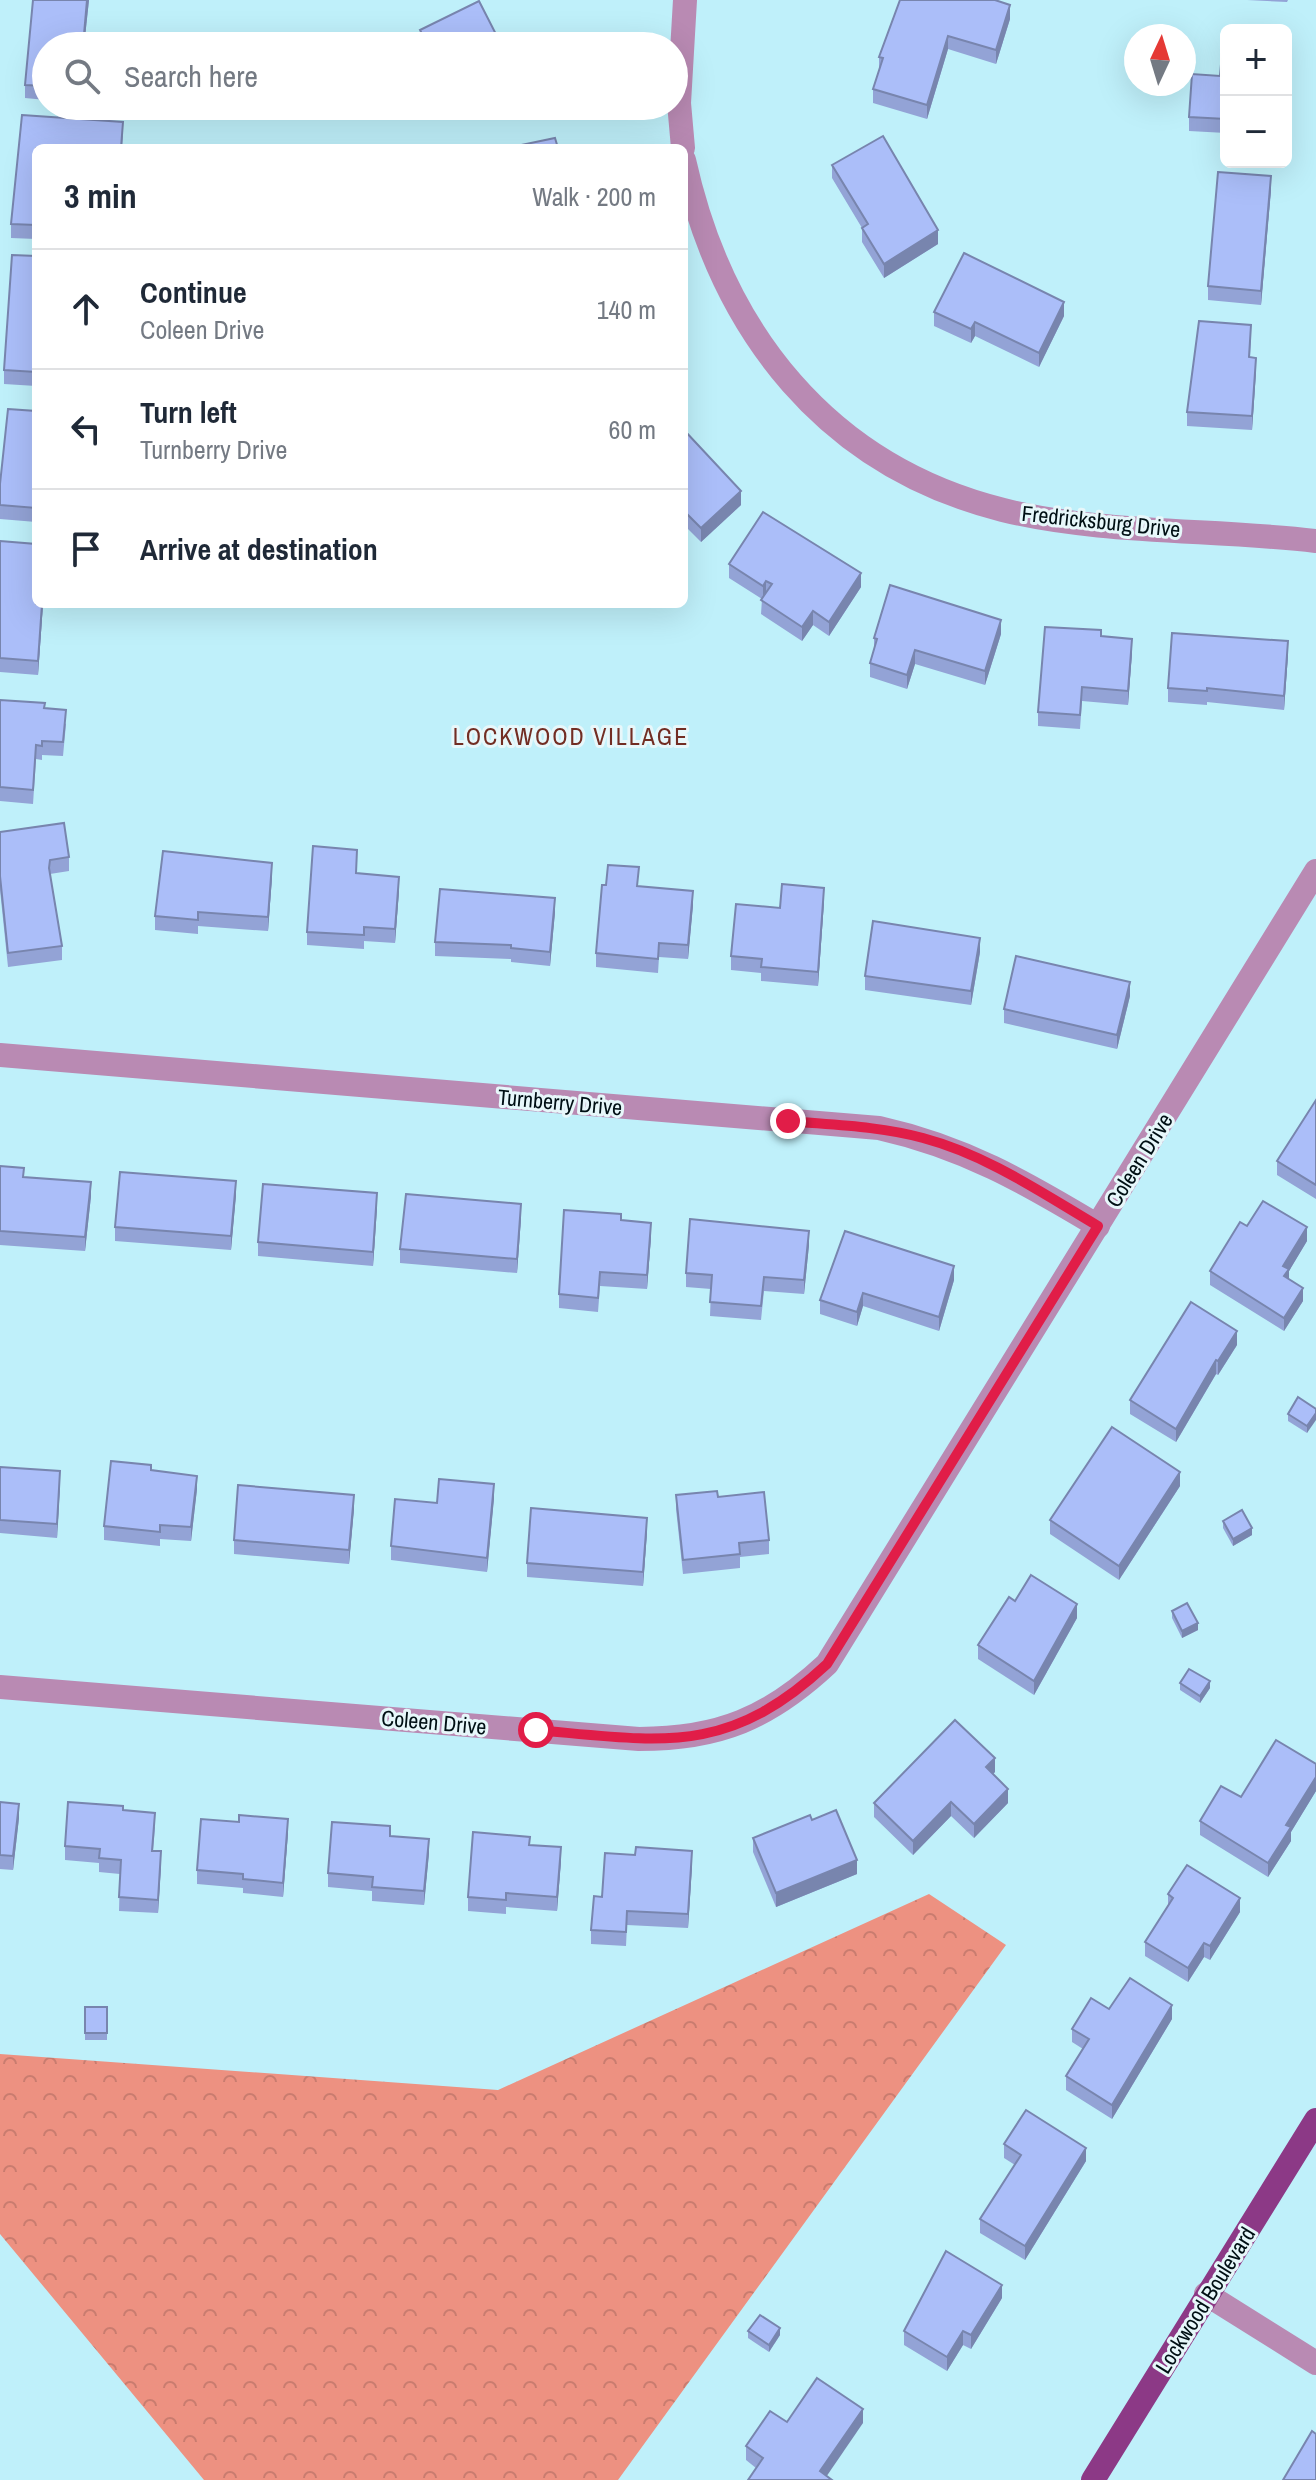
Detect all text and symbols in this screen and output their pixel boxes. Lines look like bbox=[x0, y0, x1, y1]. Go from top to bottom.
north arrow bbox=[1124, 24, 1196, 96]
map controls bbox=[1220, 24, 1292, 168]
button: + bbox=[1220, 24, 1292, 96]
search box bbox=[32, 32, 688, 120]
icon: search bbox=[60, 54, 104, 98]
text: Search here bbox=[124, 56, 258, 96]
button: − bbox=[1220, 96, 1292, 168]
text: 3 min bbox=[64, 173, 137, 219]
text: Walk · 200 m bbox=[532, 179, 656, 214]
text: Continue bbox=[140, 272, 247, 312]
icon: ahead bbox=[64, 287, 108, 331]
text: 140 m bbox=[597, 292, 656, 327]
text: Coleen Drive bbox=[140, 312, 264, 347]
text: Turn left bbox=[140, 392, 237, 432]
icon: left bbox=[64, 407, 108, 451]
text: 60 m bbox=[609, 412, 656, 447]
text: Turnberry Drive bbox=[140, 432, 287, 467]
street label: Fredricksburg Drive bbox=[1020, 498, 1182, 544]
icon: arrive bbox=[64, 527, 108, 571]
text: Arrive at destination bbox=[140, 529, 378, 569]
district label: LOCKWOOD VILLAGE bbox=[453, 720, 689, 752]
street label: Turnberry Drive bbox=[497, 1082, 623, 1122]
route end bbox=[770, 1103, 806, 1139]
street label: Coleen Drive bbox=[1098, 1107, 1180, 1213]
street label: Coleen Drive bbox=[380, 1702, 488, 1742]
route start bbox=[518, 1712, 554, 1748]
street label: Lockwood Boulevard bbox=[1148, 2221, 1262, 2379]

